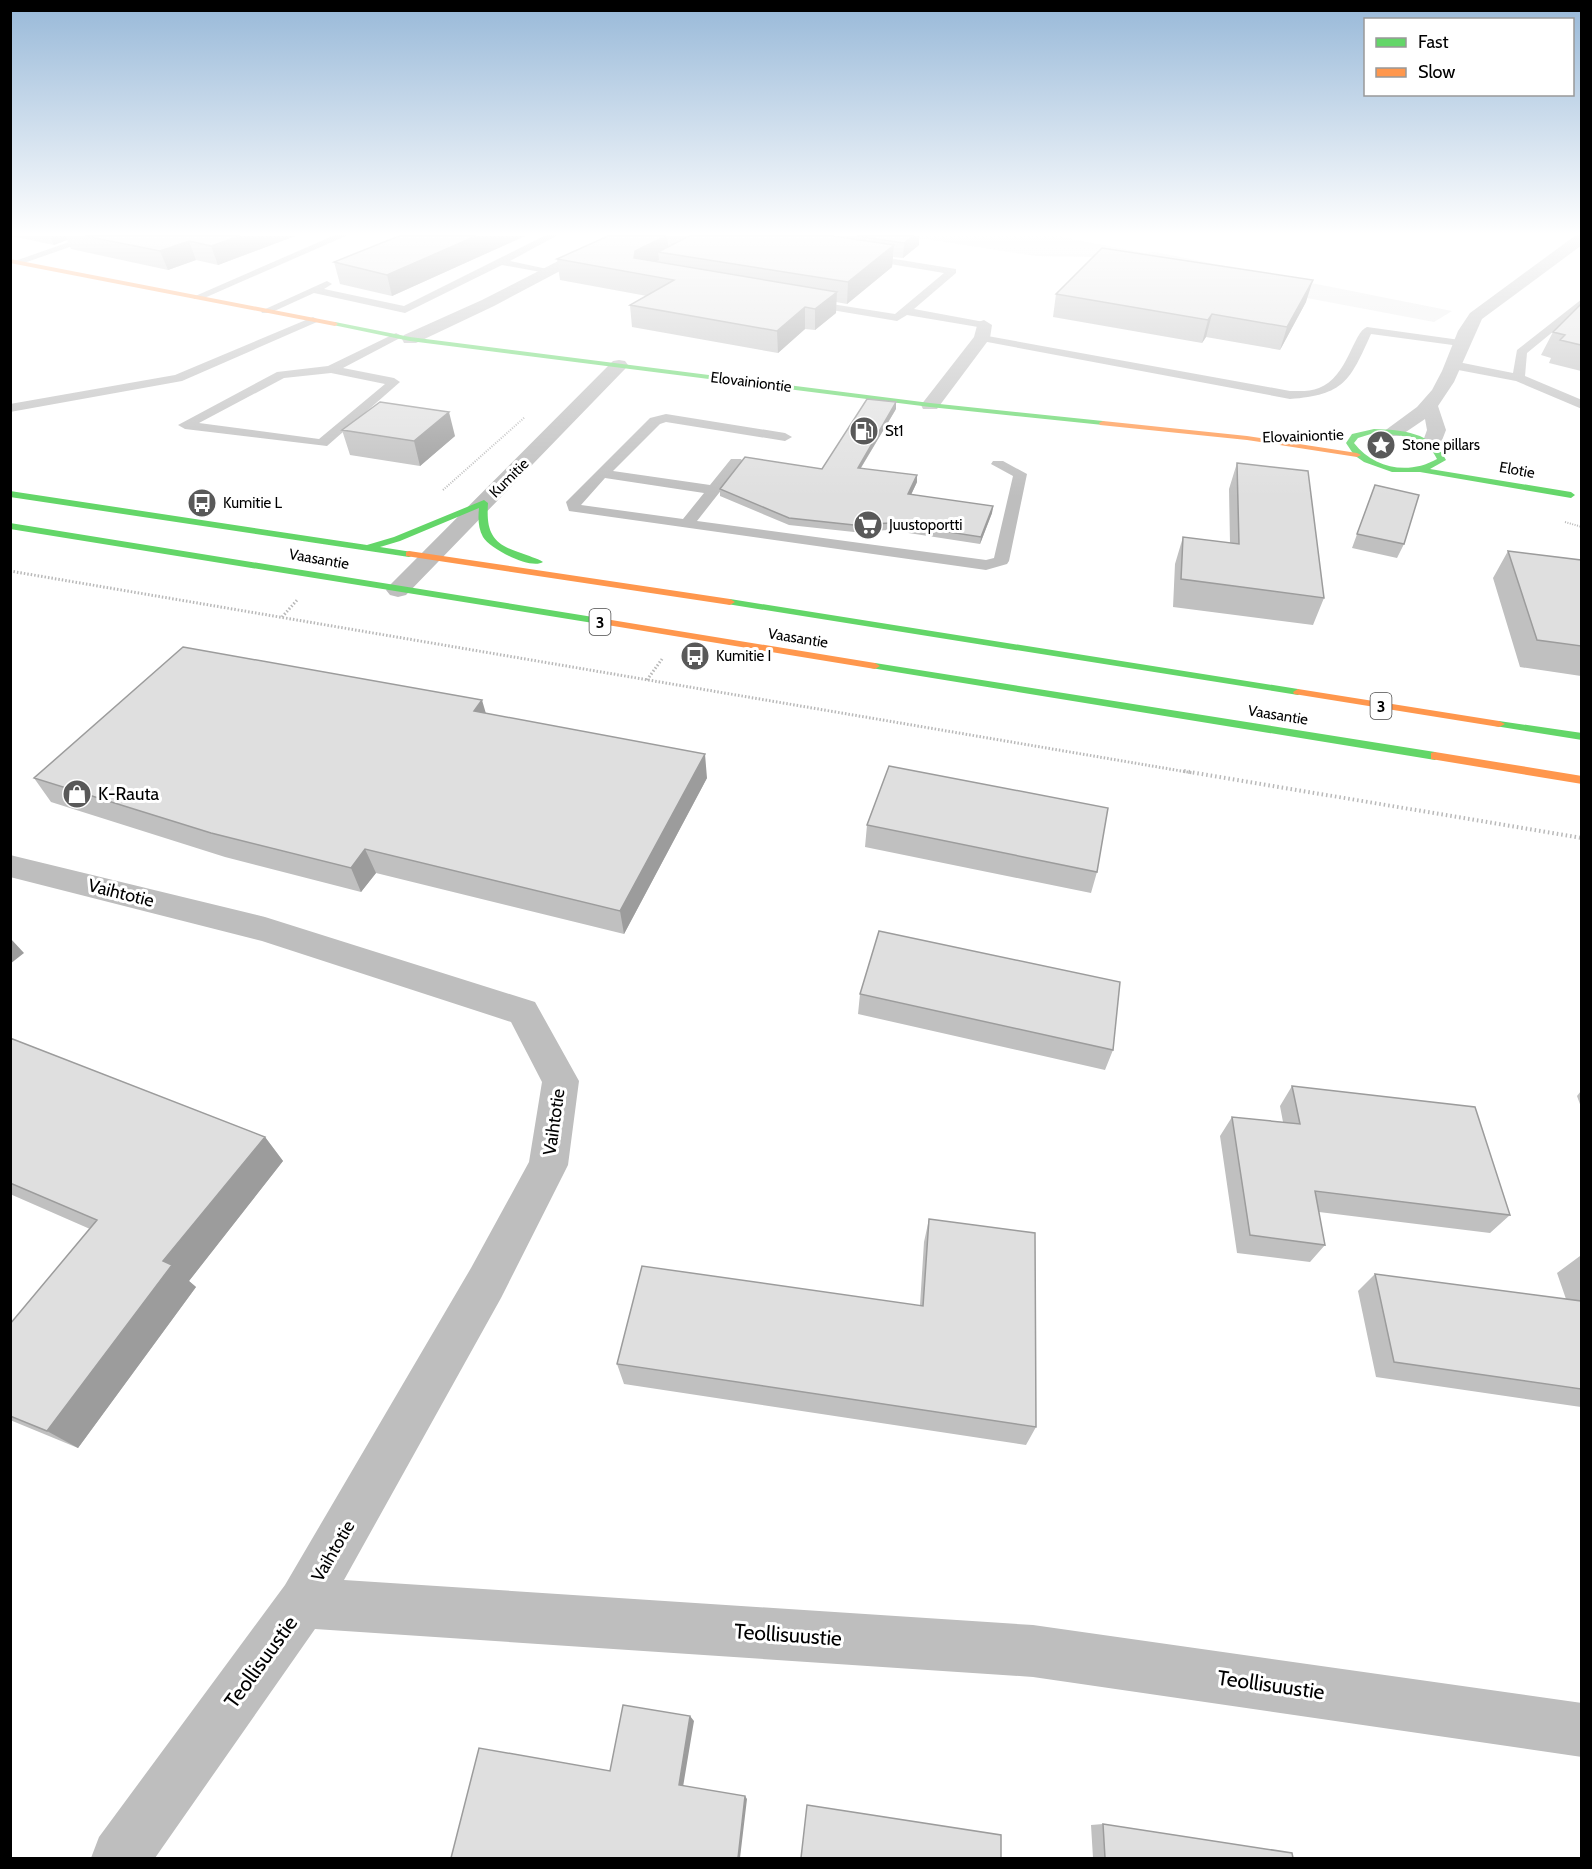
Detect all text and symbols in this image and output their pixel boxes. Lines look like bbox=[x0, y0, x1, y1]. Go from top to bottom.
legend bbox=[1364, 18, 1574, 96]
text: Fast bbox=[1418, 31, 1449, 53]
text: Slow bbox=[1418, 61, 1455, 83]
street label: Elovainiontie bbox=[709, 368, 793, 396]
fuel station icon: St1 bbox=[848, 415, 880, 447]
place label: St1 bbox=[885, 422, 903, 440]
street label: Elovainiontie bbox=[1262, 426, 1344, 446]
place icon: Stone pillars bbox=[1365, 429, 1397, 461]
place label: Stone pillars bbox=[1402, 436, 1480, 454]
street label: Kumitie bbox=[486, 454, 533, 501]
street label: Elotie bbox=[1498, 458, 1537, 482]
bus stop icon: Kumitie L bbox=[186, 487, 218, 519]
place label: Kumitie L bbox=[223, 494, 283, 512]
supermarket icon: Juustoportti bbox=[852, 509, 884, 541]
place label: Juustoportti bbox=[888, 516, 962, 534]
street label: Vaasantie bbox=[288, 545, 351, 573]
road number: 3 bbox=[590, 609, 610, 635]
street label: Vaasantie bbox=[767, 624, 830, 652]
bus stop icon: Kumitie I bbox=[679, 640, 711, 672]
place label: Kumitie I bbox=[716, 647, 771, 665]
road number: 3 bbox=[1370, 693, 1392, 719]
street label: Vaasantie bbox=[1247, 701, 1310, 729]
shop icon: K-Rauta bbox=[61, 778, 93, 810]
place label: K-Rauta bbox=[98, 783, 160, 805]
street label: Vaihtotie bbox=[86, 874, 156, 912]
street label: Vaihtotie bbox=[538, 1087, 570, 1157]
street label: Vaihtotie bbox=[307, 1516, 359, 1586]
street label: Teollisuustie bbox=[219, 1611, 303, 1713]
street label: Teollisuustie bbox=[733, 1618, 843, 1651]
street label: Teollisuustie bbox=[1216, 1665, 1326, 1704]

